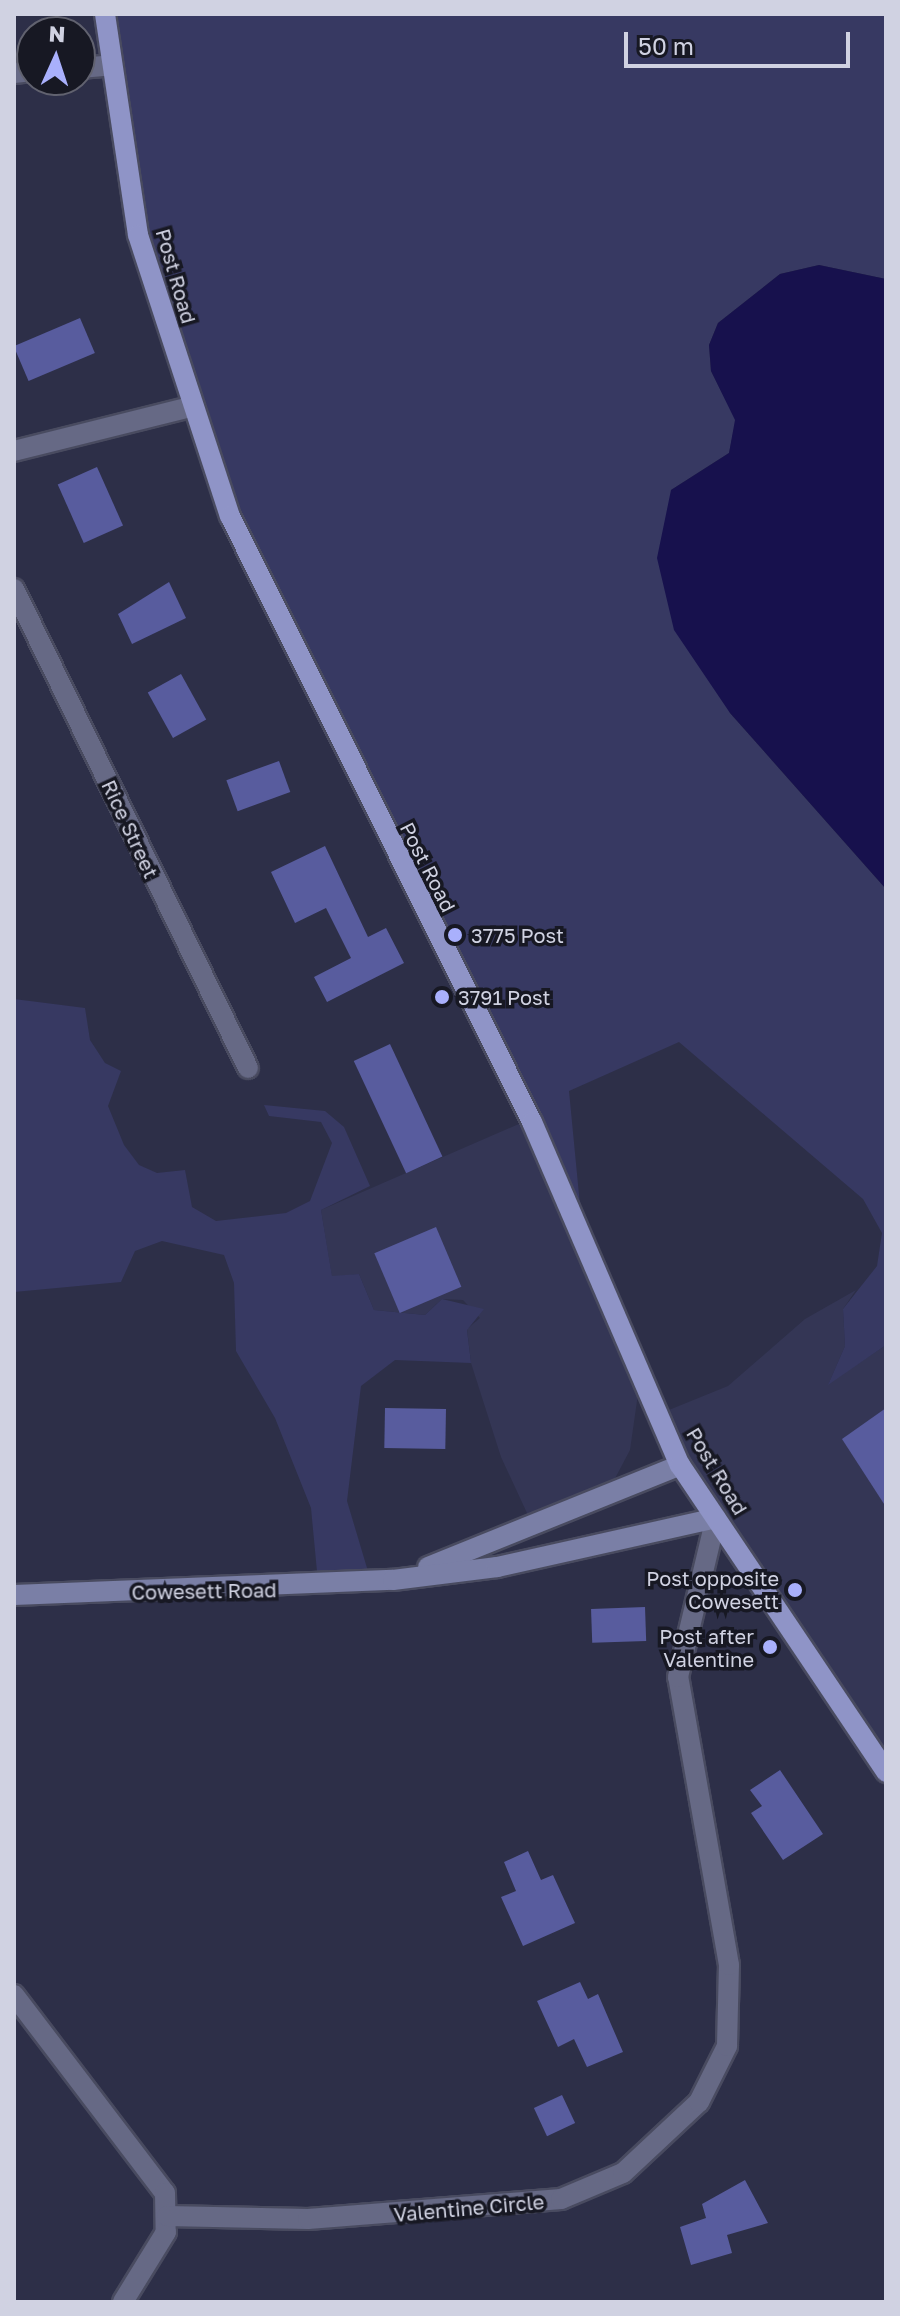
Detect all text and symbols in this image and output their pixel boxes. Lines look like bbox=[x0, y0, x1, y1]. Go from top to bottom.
north arrow bbox=[16, 16, 96, 96]
scale bar bbox=[628, 16, 854, 66]
text: N bbox=[48, 20, 66, 47]
text: 50 m bbox=[638, 31, 694, 60]
street label: Post Road bbox=[151, 226, 201, 326]
street label: Rice Street bbox=[97, 776, 163, 882]
street label: Post Road bbox=[395, 818, 461, 916]
place label: 3775 Post bbox=[471, 923, 564, 947]
marker: 3775 Post bbox=[446, 926, 464, 944]
place label: 3791 Post bbox=[458, 985, 551, 1009]
marker: 3791 Post bbox=[433, 988, 451, 1006]
street label: Post Road bbox=[682, 1423, 752, 1519]
place label: Post opposite Cowesett bbox=[646, 1566, 779, 1613]
street label: Cowesett Road bbox=[131, 1578, 277, 1604]
marker: Post opposite Cowesett bbox=[786, 1581, 804, 1599]
place label: Post after Valentine bbox=[659, 1624, 754, 1671]
marker: Post after Valentine bbox=[761, 1638, 779, 1656]
street label: Valentine Circle bbox=[393, 2189, 545, 2227]

